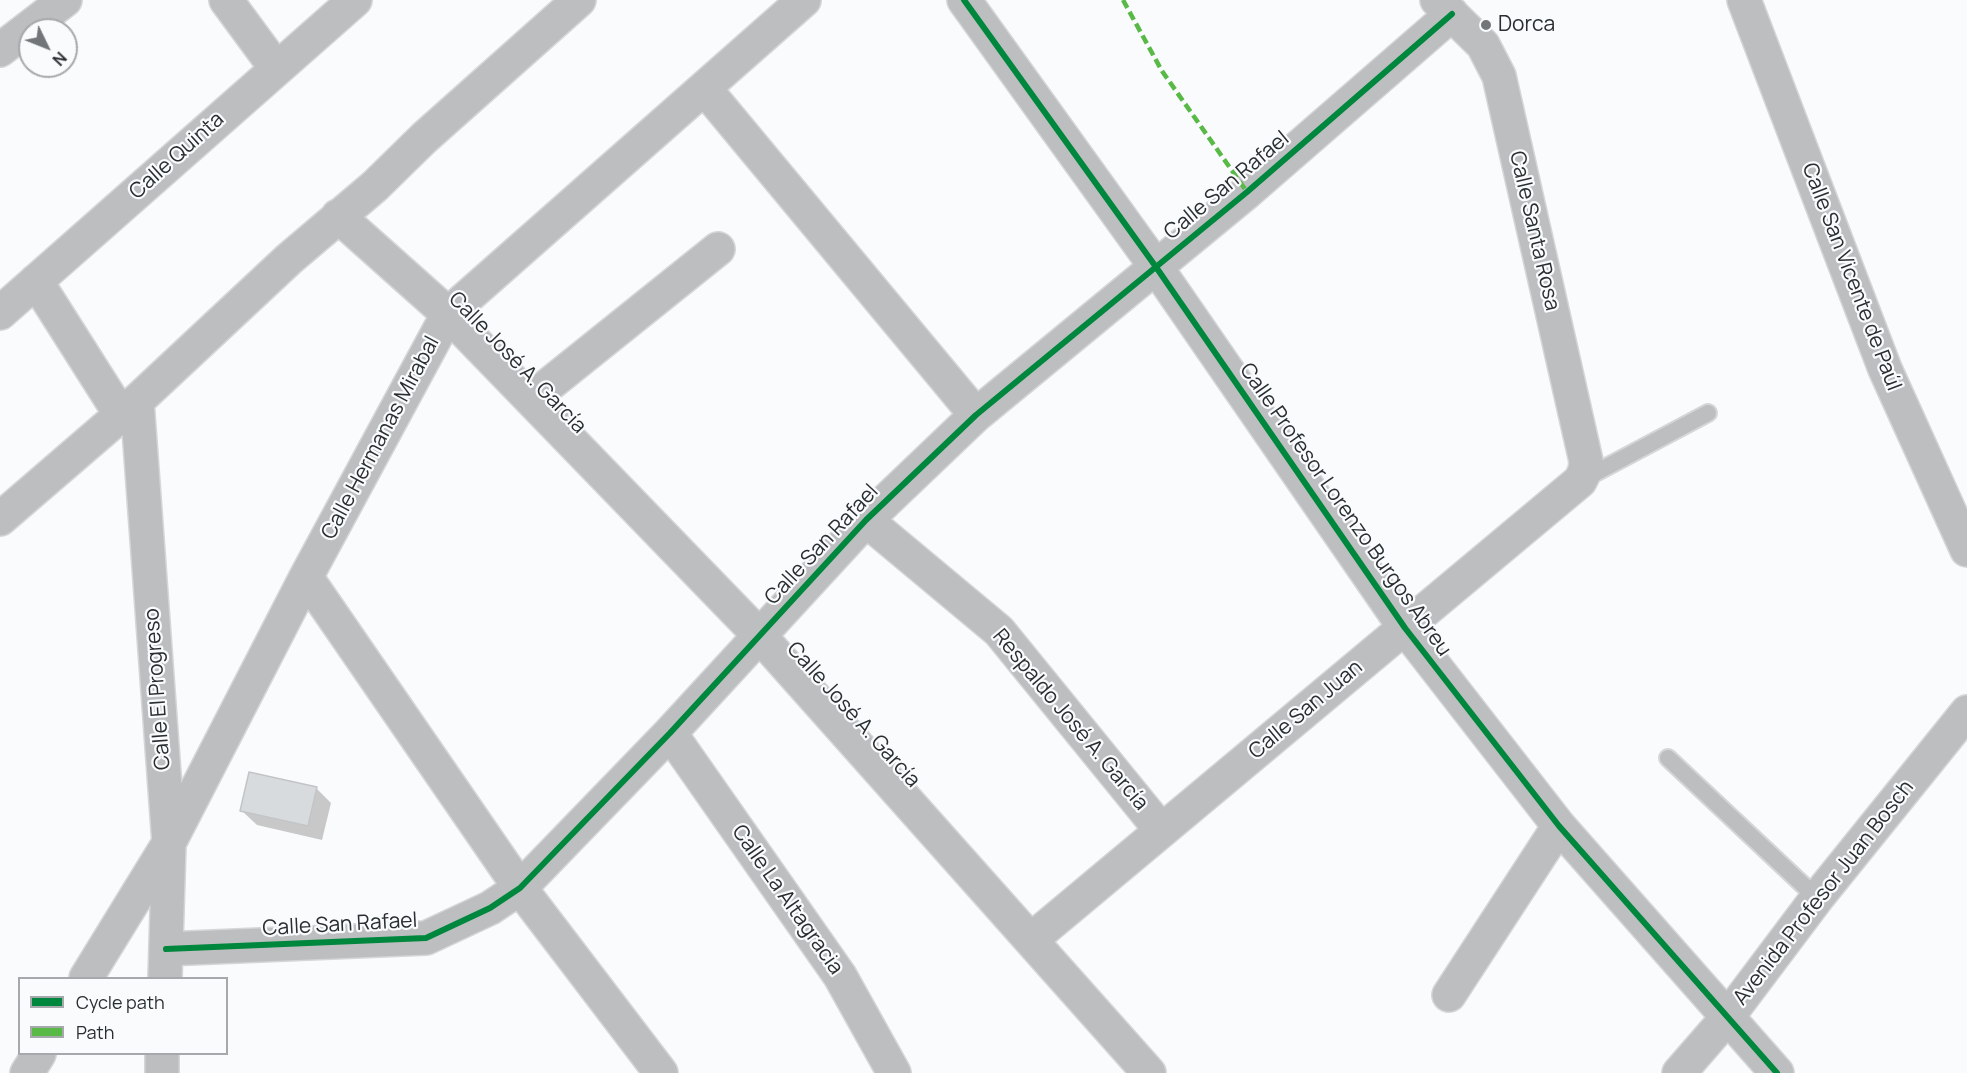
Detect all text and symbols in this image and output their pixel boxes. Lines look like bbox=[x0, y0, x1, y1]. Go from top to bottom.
place label: Dorca bbox=[1498, 12, 1555, 38]
north arrow bbox=[18, 18, 78, 78]
marker: Dorca bbox=[1479, 18, 1493, 32]
text: N bbox=[48, 47, 72, 71]
street label: Calle Quinta bbox=[125, 107, 229, 205]
street label: Calle San Rafael bbox=[1159, 126, 1295, 246]
street label: Calle Santa Rosa bbox=[1503, 149, 1565, 313]
street label: Calle San Vicente de Paúl bbox=[1796, 160, 1906, 394]
street label: Calle José A. García bbox=[443, 287, 591, 439]
street label: Calle Hermanas Mirabal bbox=[317, 332, 445, 544]
street label: Calle Profesor Lorenzo Burgos Abreu bbox=[1234, 359, 1456, 661]
street label: Calle San Rafael bbox=[760, 480, 884, 610]
street label: Calle El Progreso bbox=[140, 607, 176, 771]
street label: Respaldo José A. García bbox=[987, 624, 1153, 816]
street label: Calle José A. García bbox=[781, 637, 925, 793]
street label: Calle San Juan bbox=[1244, 655, 1368, 765]
street label: Avenida Profesor Juan Bosch bbox=[1728, 776, 1920, 1010]
street label: Calle La Altagracia bbox=[726, 820, 848, 980]
street label: Calle San Rafael bbox=[262, 908, 418, 942]
legend bbox=[18, 977, 228, 1055]
text: Cycle path bbox=[76, 990, 165, 1014]
text: Path bbox=[76, 1020, 114, 1044]

